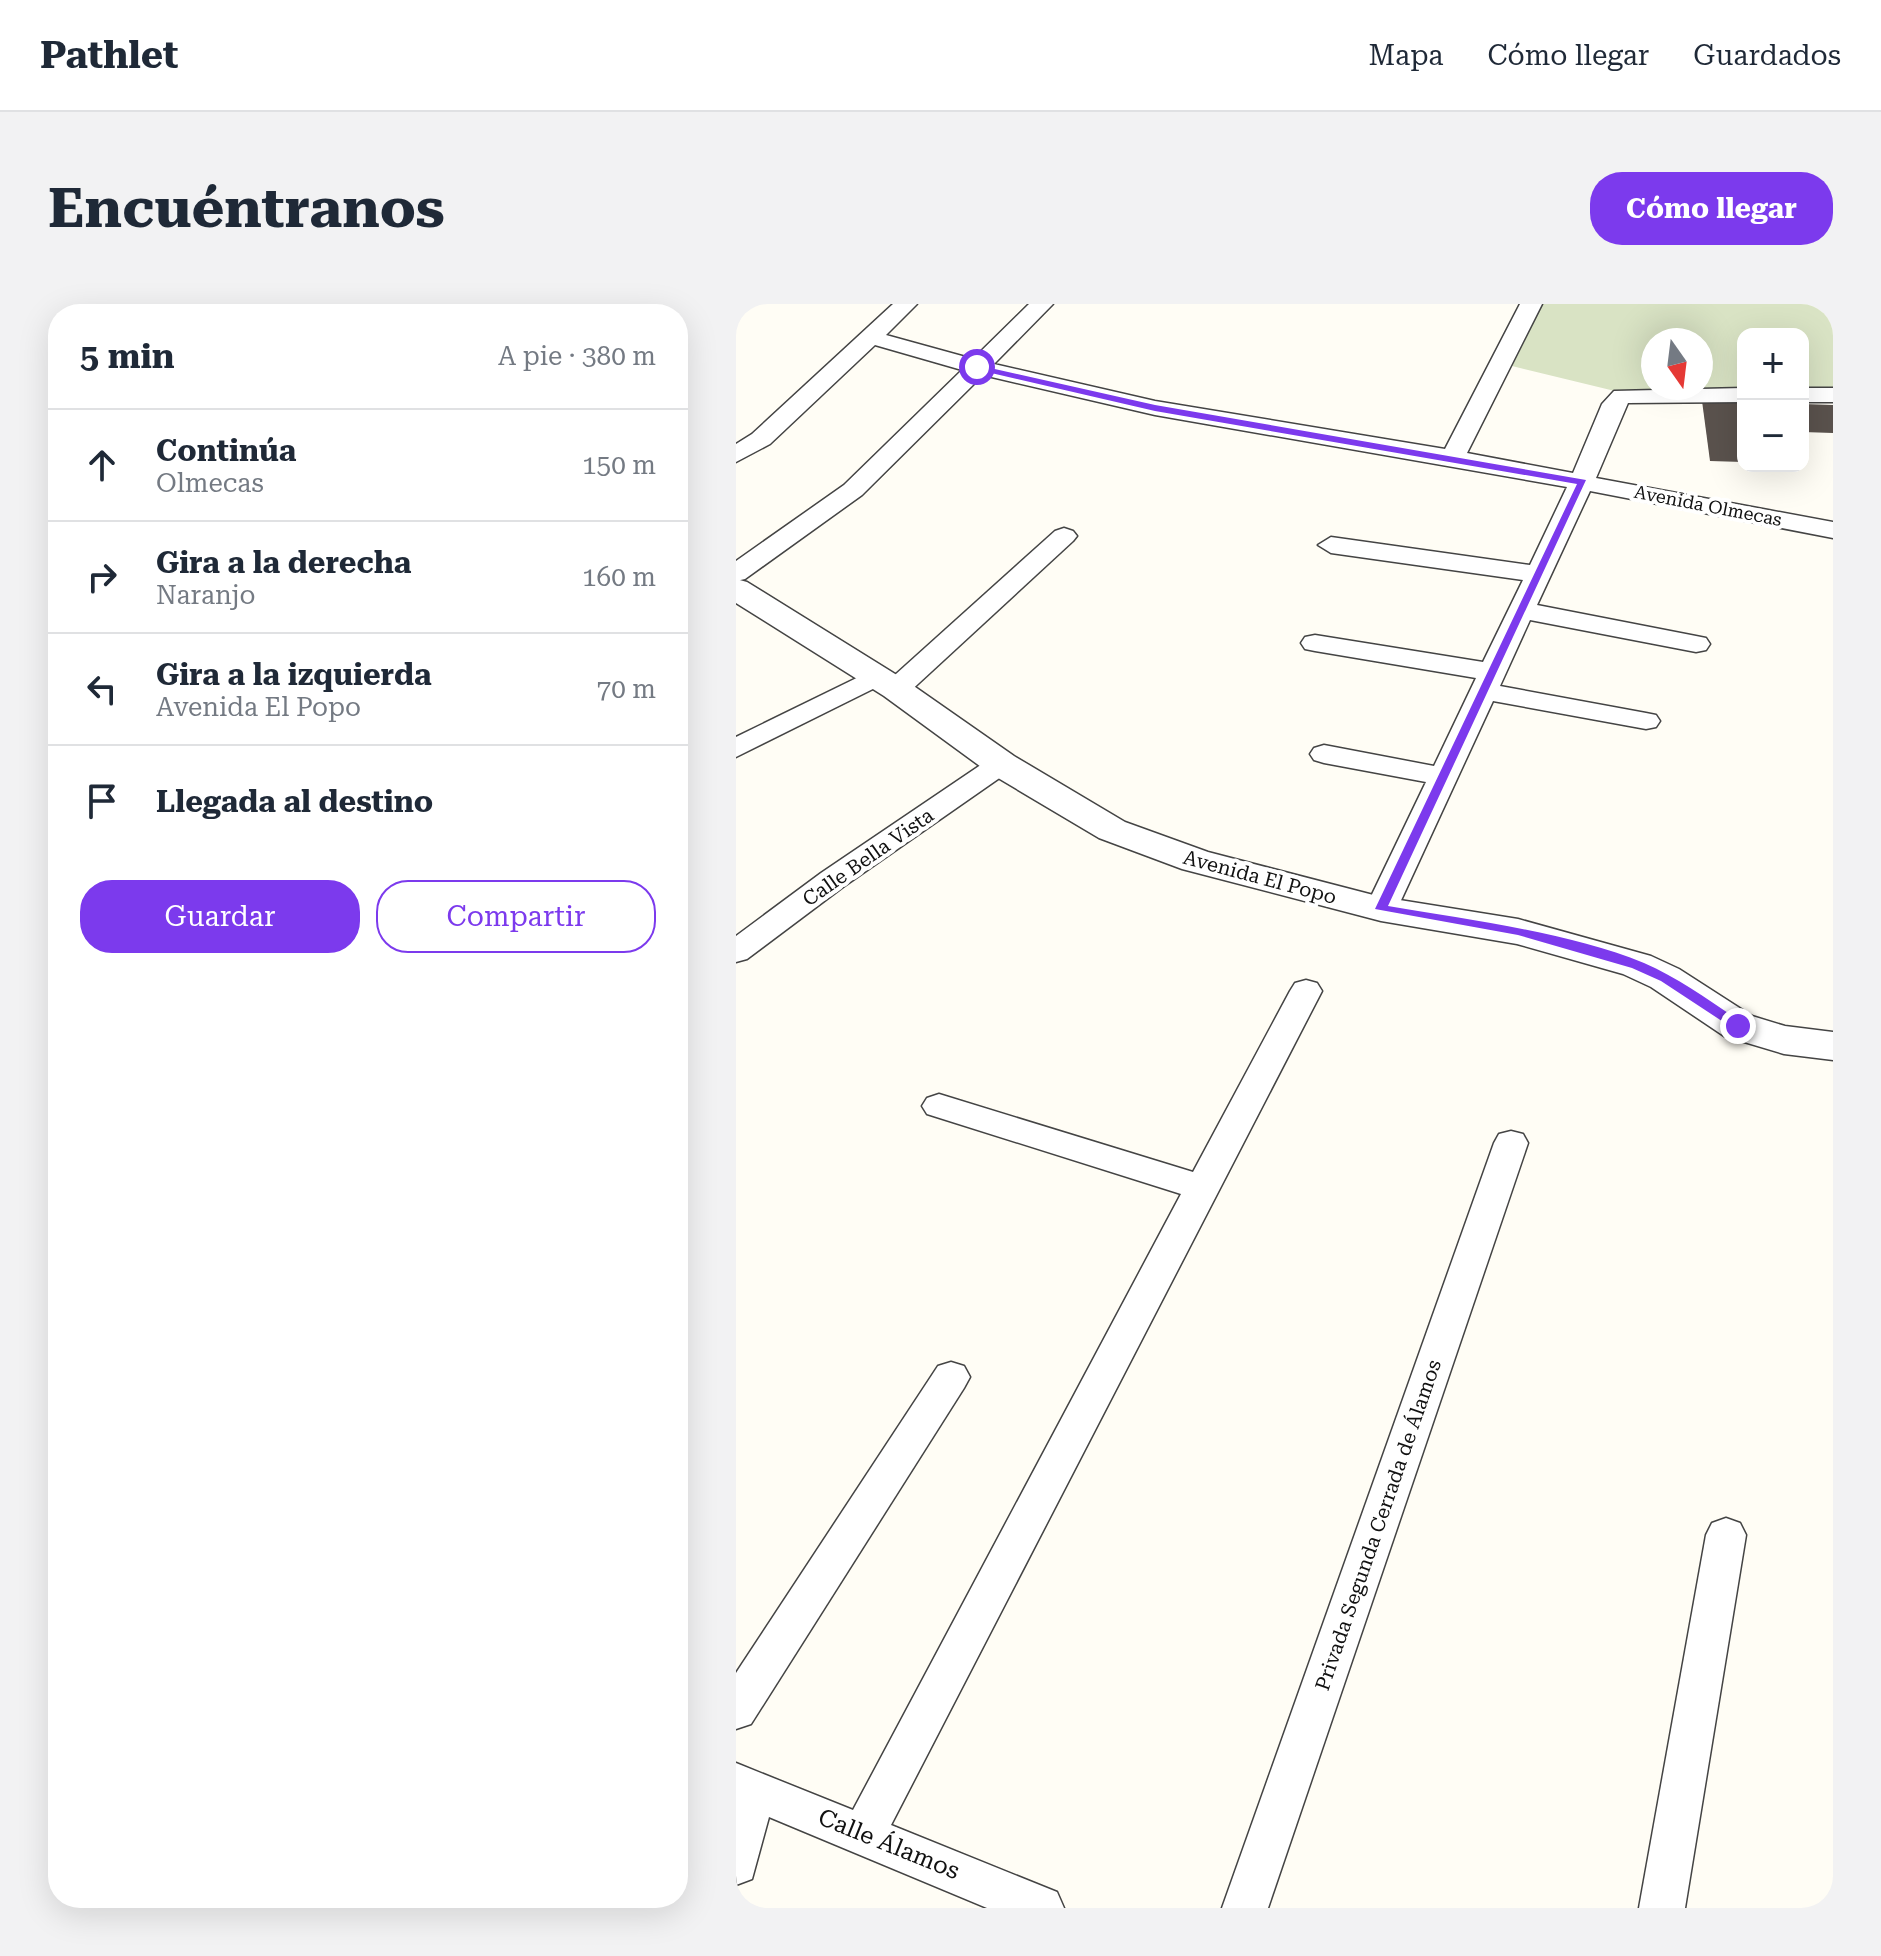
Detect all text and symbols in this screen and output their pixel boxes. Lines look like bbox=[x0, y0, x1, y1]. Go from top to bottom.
text: Pathlet bbox=[40, 33, 178, 77]
text: Mapa bbox=[1369, 39, 1443, 72]
text: Cómo llegar bbox=[1487, 39, 1649, 72]
text: Guardados bbox=[1693, 39, 1841, 72]
button: Cómo llegar bbox=[1590, 172, 1833, 245]
text: Encuéntranos bbox=[48, 175, 445, 241]
north arrow bbox=[1641, 328, 1713, 400]
map controls bbox=[1737, 328, 1809, 472]
button: + bbox=[1737, 328, 1809, 400]
text: 5 min bbox=[80, 336, 175, 376]
text: A pie · 380 m bbox=[498, 341, 656, 371]
route start bbox=[959, 349, 995, 385]
button: − bbox=[1737, 400, 1809, 472]
text: Continúa bbox=[156, 433, 296, 468]
icon: ahead bbox=[80, 443, 124, 487]
text: 150 m bbox=[582, 450, 656, 480]
text: Olmecas bbox=[156, 468, 264, 498]
street label: Avenida Olmecas bbox=[1633, 481, 1784, 530]
text: Gira a la derecha bbox=[156, 545, 411, 580]
icon: right bbox=[80, 555, 124, 599]
text: 160 m bbox=[582, 562, 656, 592]
text: Naranjo bbox=[156, 580, 256, 610]
text: Gira a la izquierda bbox=[156, 657, 432, 692]
icon: left bbox=[80, 667, 124, 711]
text: 70 m bbox=[597, 674, 656, 704]
text: Avenida El Popo bbox=[156, 692, 361, 722]
icon: arrive bbox=[80, 779, 124, 823]
text: Llegada al destino bbox=[156, 784, 433, 819]
street label: Calle Bella Vista bbox=[798, 803, 938, 911]
street label: Avenida El Popo bbox=[1181, 845, 1339, 909]
button: Guardar bbox=[80, 880, 360, 953]
button: Compartir bbox=[376, 880, 656, 953]
route end bbox=[1720, 1008, 1756, 1044]
street label: Privada Segunda Cerrada de Álamos bbox=[1310, 1356, 1446, 1694]
street label: Calle Álamos bbox=[814, 1802, 964, 1885]

